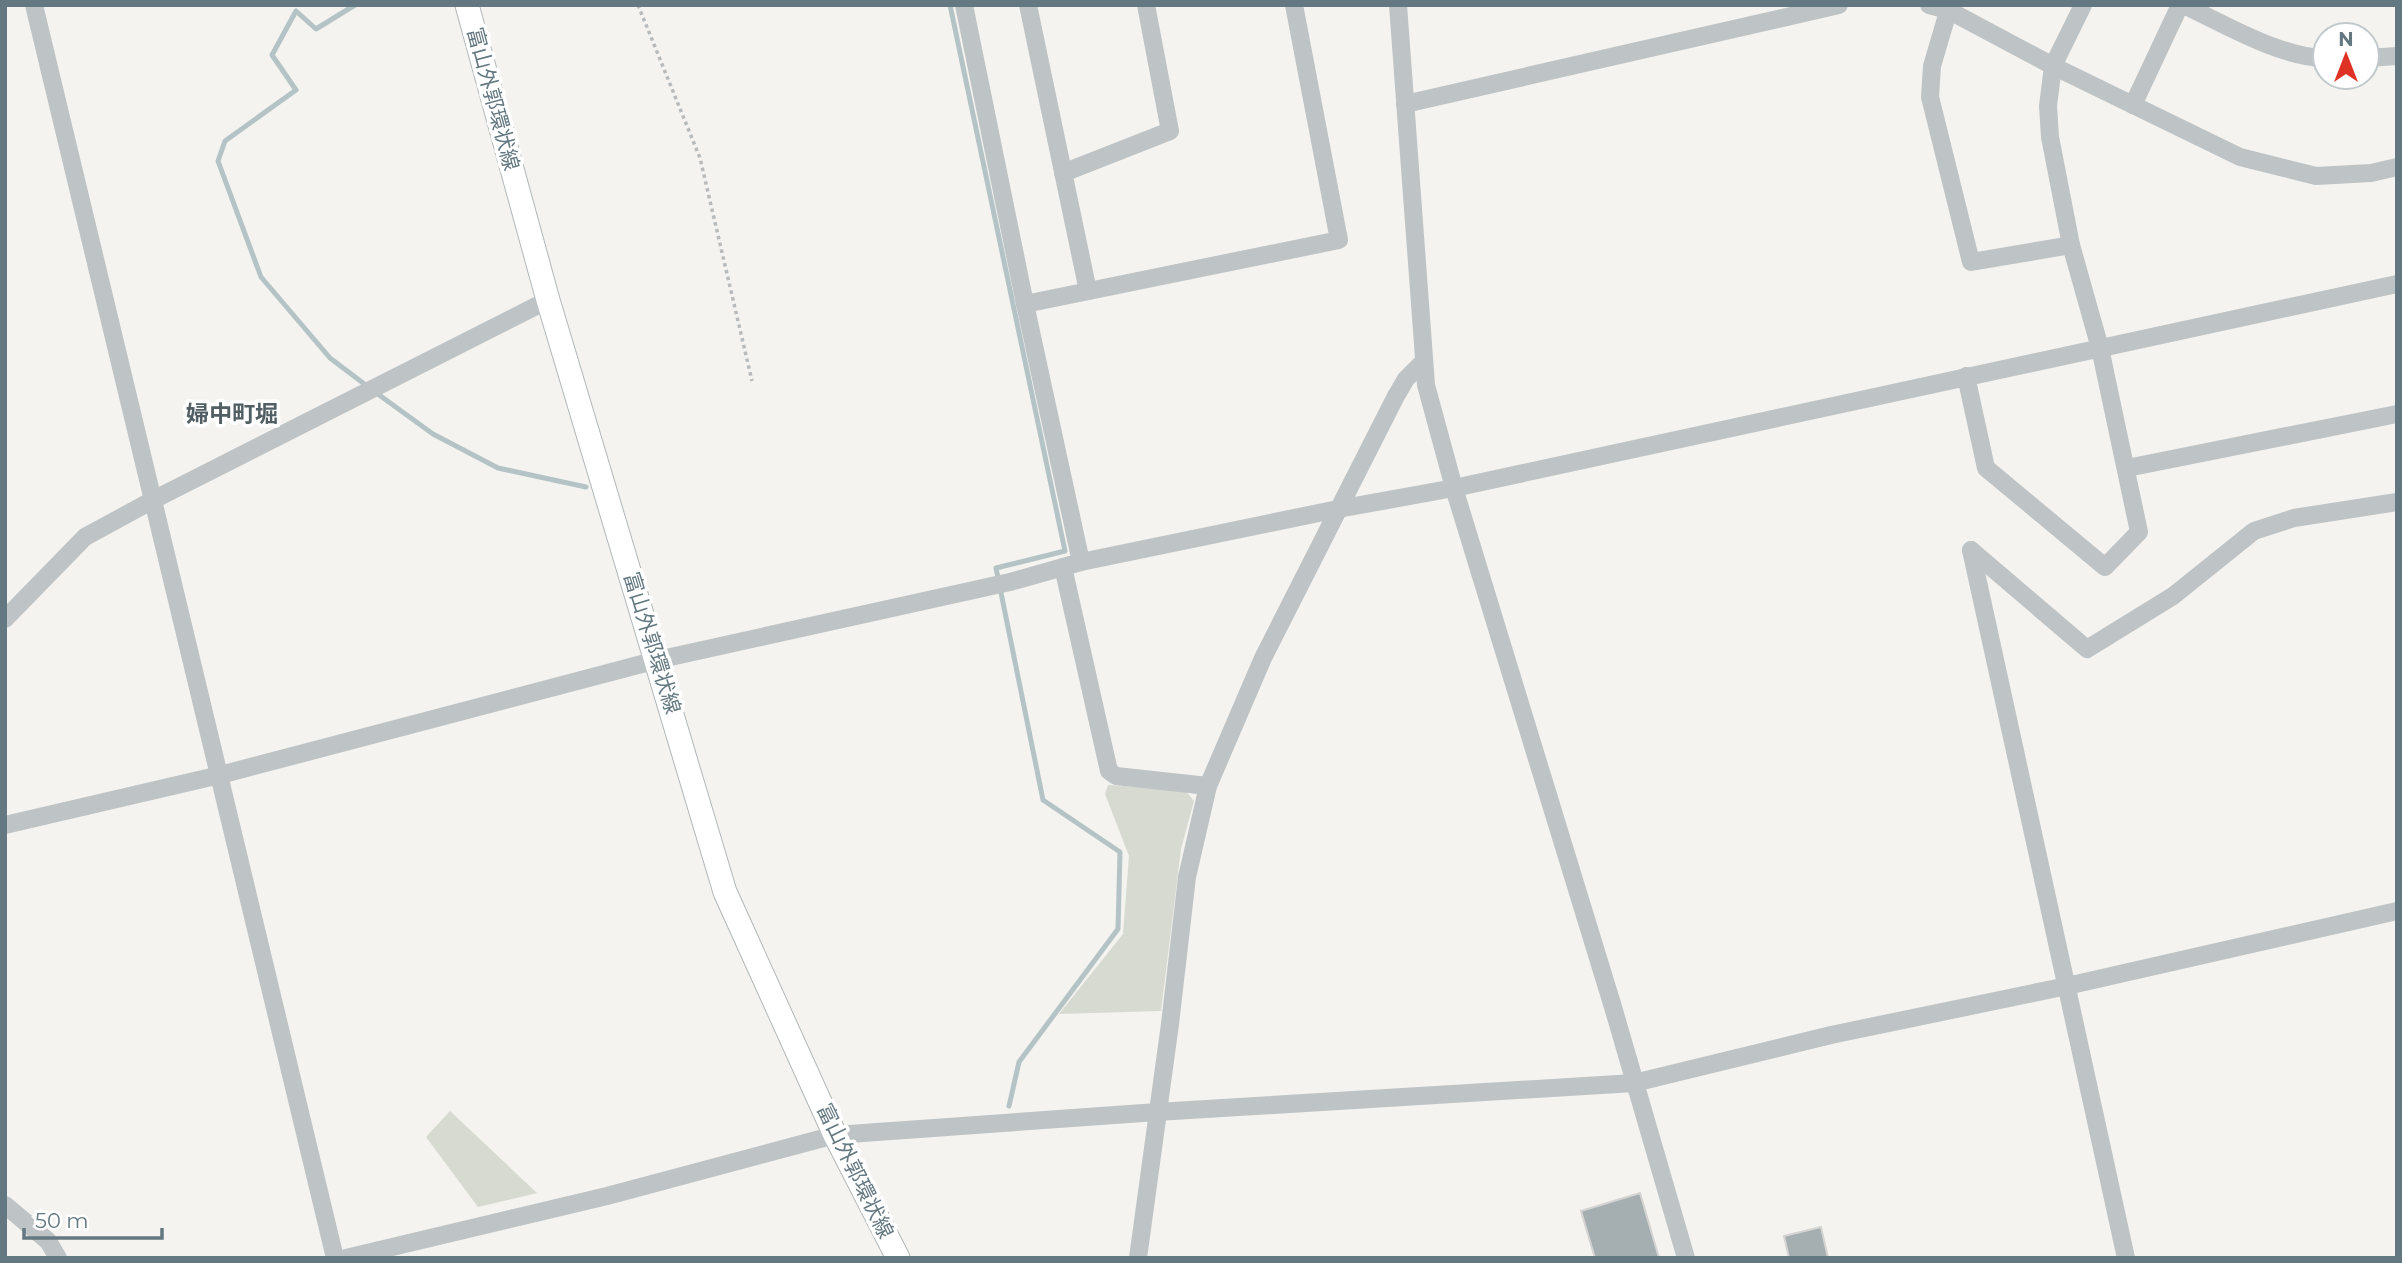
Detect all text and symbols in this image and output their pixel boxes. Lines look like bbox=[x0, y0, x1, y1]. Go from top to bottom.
north arrow bbox=[2311, 21, 2381, 91]
street label: 富山外郭環状線 bbox=[462, 25, 525, 173]
text: N bbox=[2338, 28, 2354, 51]
district label: 婦中町堀 bbox=[186, 400, 278, 428]
street label: 富山外郭環状線 bbox=[619, 569, 686, 717]
street label: 富山外郭環状線 bbox=[812, 1099, 899, 1242]
scale bar bbox=[24, 1196, 163, 1240]
text: 50 m bbox=[35, 1208, 89, 1233]

